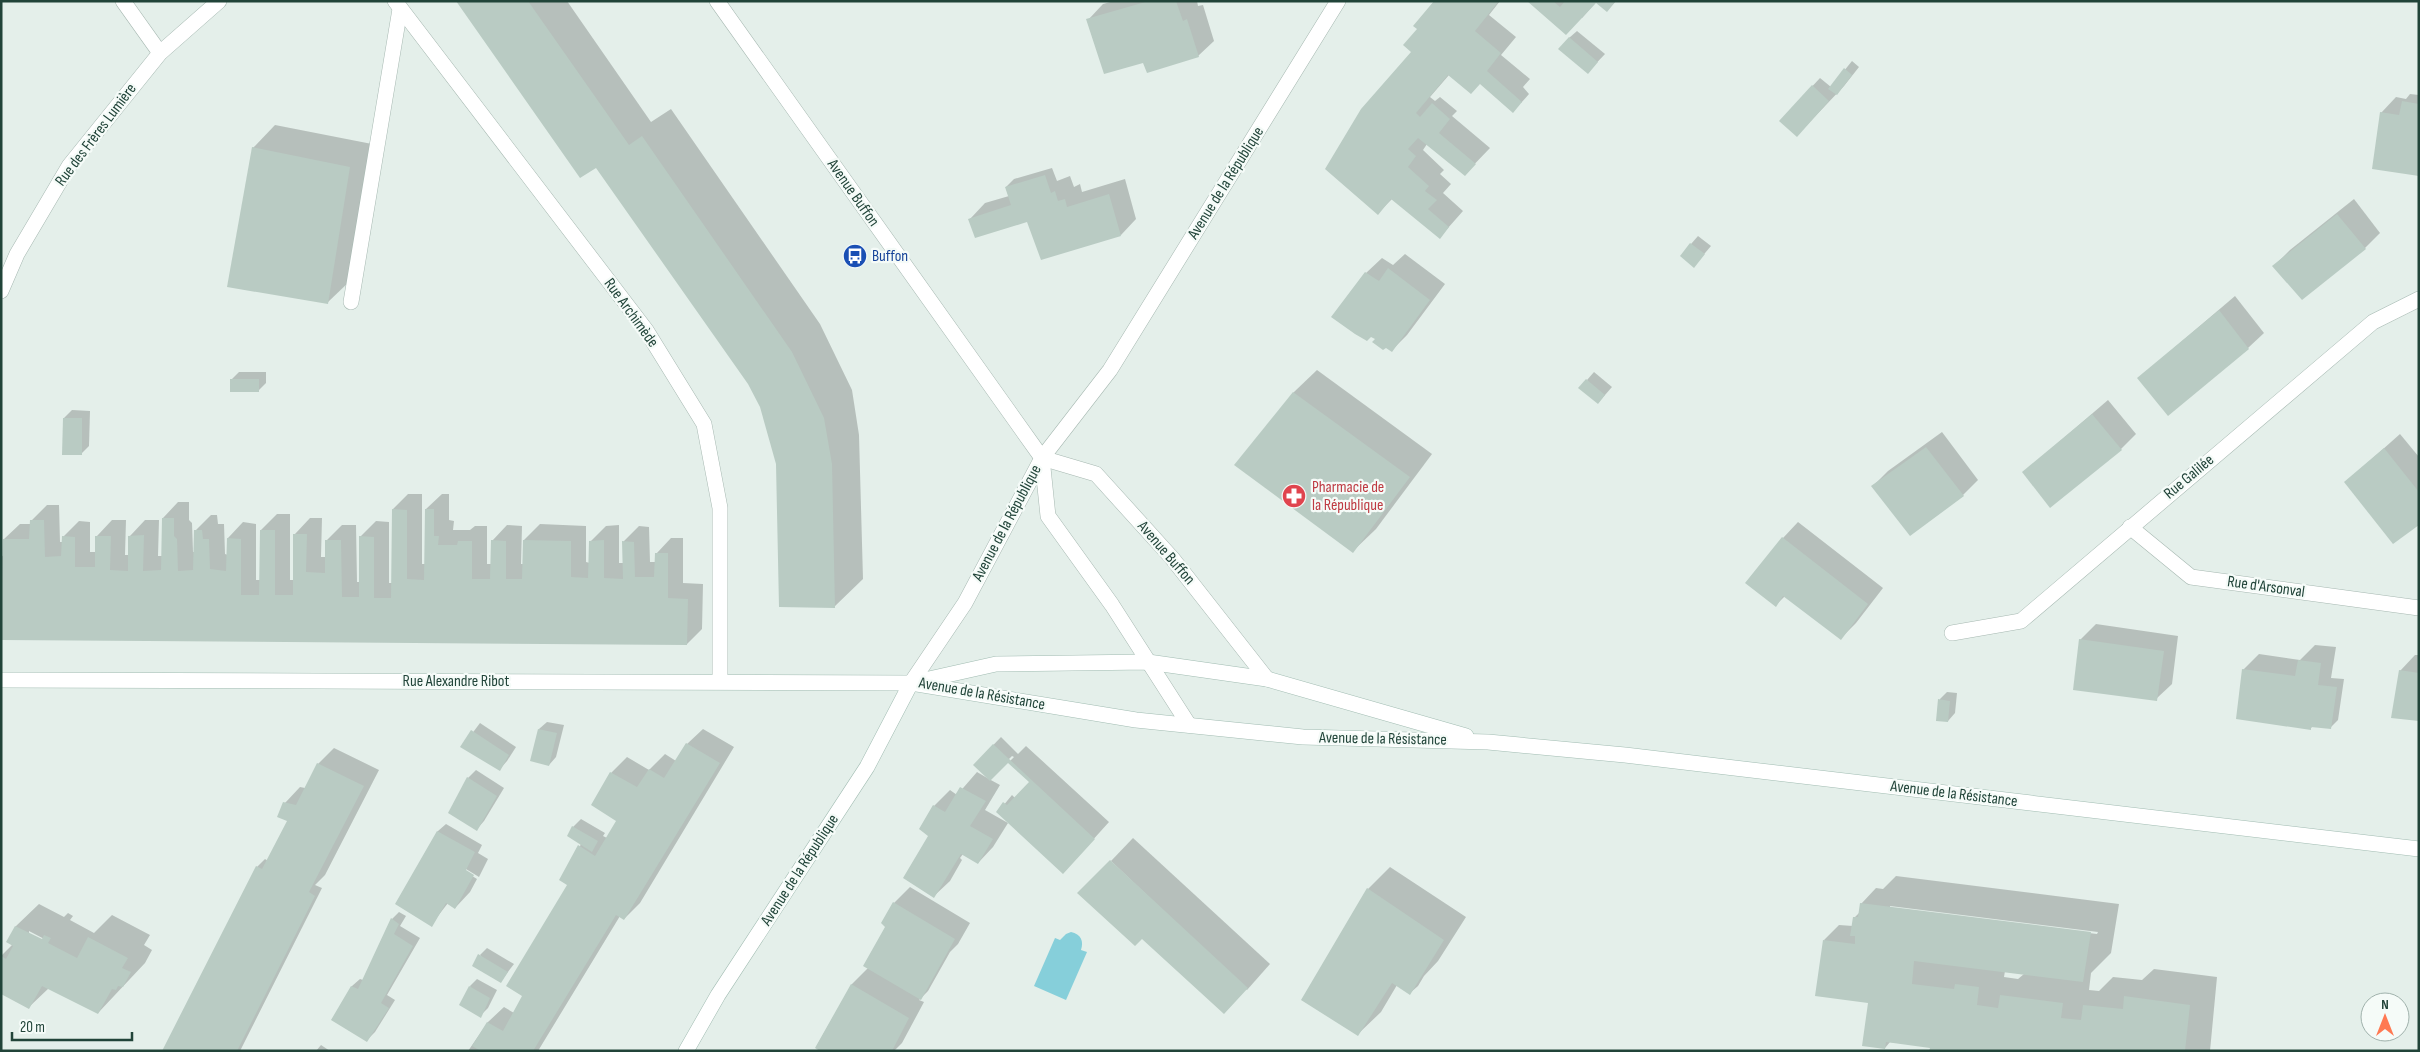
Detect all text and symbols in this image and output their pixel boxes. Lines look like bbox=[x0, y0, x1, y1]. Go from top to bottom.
street label: Rue des Frères Lumière bbox=[51, 80, 141, 190]
street label: Avenue de la République bbox=[1183, 123, 1268, 243]
street label: Avenue Buffon bbox=[822, 155, 883, 230]
bus stop icon: Buffon bbox=[842, 243, 868, 269]
place label: Buffon bbox=[872, 247, 908, 266]
street label: Rue Archimède bbox=[600, 275, 662, 351]
street label: Rue Galilée bbox=[2160, 451, 2218, 503]
street label: Avenue de la République bbox=[968, 462, 1046, 585]
place label: Pharmacie de la République bbox=[1312, 478, 1384, 515]
pharmacy icon: Pharmacie de la République bbox=[1281, 483, 1307, 509]
street label: Avenue Buffon bbox=[1133, 517, 1199, 589]
street label: Rue d'Arsonval bbox=[2226, 572, 2306, 602]
street label: Rue Alexandre Ribot bbox=[403, 672, 509, 691]
street label: Avenue de la Résistance bbox=[916, 673, 1047, 714]
street label: Avenue de la Résistance bbox=[1318, 728, 1447, 750]
street label: Avenue de la Résistance bbox=[1888, 777, 2019, 811]
street label: Avenue de la République bbox=[756, 811, 843, 930]
north arrow bbox=[2360, 992, 2410, 1042]
text: N bbox=[2381, 996, 2389, 1013]
scale bar bbox=[12, 1010, 132, 1042]
text: 20 m bbox=[20, 1018, 45, 1037]

